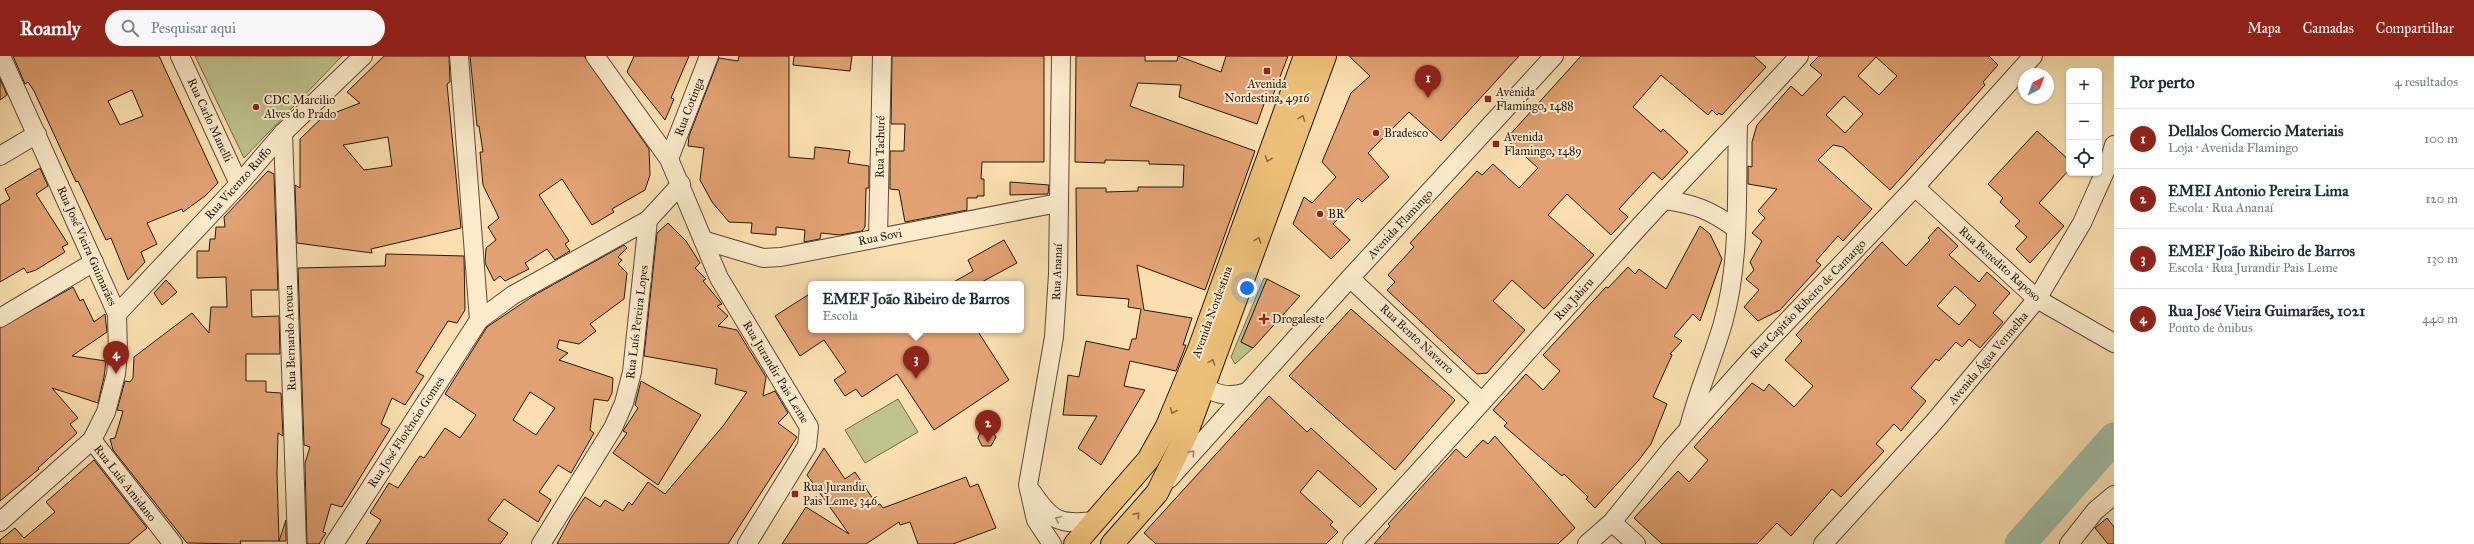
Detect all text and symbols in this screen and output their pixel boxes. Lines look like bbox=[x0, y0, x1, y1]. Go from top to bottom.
search box bbox=[105, 10, 385, 46]
text: Roamly bbox=[20, 17, 81, 40]
icon: search bbox=[119, 17, 141, 39]
text: Pesquisar aqui bbox=[151, 19, 236, 37]
text: Mapa bbox=[2247, 20, 2281, 37]
text: Camadas bbox=[2303, 20, 2354, 37]
text: Compartilhar bbox=[2376, 20, 2454, 37]
pin: 1 bbox=[1415, 65, 1441, 98]
marker: Avenida Nordestina, 4916 bbox=[1262, 66, 1272, 76]
north arrow bbox=[2018, 68, 2054, 104]
map controls bbox=[2066, 68, 2102, 176]
button: + bbox=[2066, 68, 2102, 104]
text: Por perto bbox=[2130, 72, 2195, 93]
text: 4 resultados bbox=[2395, 74, 2458, 90]
street label: Rua Cotinga bbox=[671, 75, 708, 139]
street label: Rua Carlo Manelli bbox=[184, 76, 236, 165]
place label: Avenida Nordestina, 4916 bbox=[1225, 77, 1310, 105]
place label: Avenida Flamingo, 1488 bbox=[1495, 85, 1574, 114]
place label: CDC Marcilio Alves do Prado bbox=[263, 93, 336, 121]
marker: Avenida Flamingo, 1488 bbox=[1483, 94, 1493, 104]
marker: CDC Marcilio Alves do Prado bbox=[251, 102, 261, 112]
button: − bbox=[2066, 104, 2102, 140]
one-way arrow bbox=[1298, 114, 1306, 121]
street label: Rua Tachuré bbox=[872, 116, 888, 178]
text: Dellalos Comercio Materiais bbox=[2168, 122, 2343, 140]
place label: Bradesco bbox=[1384, 126, 1428, 140]
marker: Bradesco bbox=[1371, 128, 1381, 138]
place label: Avenida Flamingo, 1489 bbox=[1503, 130, 1582, 159]
text: 1 bbox=[2140, 131, 2146, 147]
text: 100 m bbox=[2424, 131, 2458, 147]
marker: Avenida Flamingo, 1489 bbox=[1491, 139, 1501, 149]
button: locate bbox=[2066, 140, 2102, 176]
text: Loja · Avenida Flamingo bbox=[2168, 140, 2298, 156]
street label: Rua Vicenzo Ruffo bbox=[202, 144, 274, 222]
one-way arrow bbox=[1264, 155, 1272, 162]
text: EMEI Antonio Pereira Lima bbox=[2168, 182, 2349, 200]
street label: Rua José Vieira Guimarães bbox=[53, 184, 120, 308]
street label: Avenida Flamingo bbox=[1364, 187, 1436, 263]
text: 2 bbox=[2140, 191, 2146, 207]
text: 120 m bbox=[2425, 191, 2458, 207]
text: Escola · Rua Ananaí bbox=[2168, 200, 2273, 216]
place label: BR bbox=[1328, 207, 1345, 221]
marker: BR bbox=[1315, 209, 1325, 219]
street label: Rua Benedito Raposo bbox=[1956, 224, 2044, 304]
street label: Rua Sovi bbox=[857, 226, 904, 248]
one-way arrow bbox=[1253, 236, 1261, 243]
street label: Rua Capitão Ribeiro de Camargo bbox=[1747, 237, 1869, 362]
text: EMEF João Ribeiro de Barros bbox=[2168, 242, 2355, 260]
street label: Rua Ananaí bbox=[1049, 243, 1065, 301]
text: 3 bbox=[2140, 251, 2146, 267]
text: 130 m bbox=[2426, 251, 2458, 267]
text: Escola · Rua Jurandir Pais Leme bbox=[2168, 260, 2338, 276]
street label: Avenida Nordestina bbox=[1189, 263, 1235, 361]
street label: Rua Luís Pereira Lopes bbox=[623, 264, 651, 380]
street label: Rua Jabiru bbox=[1551, 275, 1598, 324]
your location bbox=[1237, 278, 1257, 298]
popup bbox=[808, 281, 1024, 333]
street label: Rua Bernardo Arouca bbox=[281, 284, 299, 391]
text: EMEF João Ribeiro de Barros bbox=[823, 290, 1009, 308]
street label: Rua Bento Navarro bbox=[1377, 301, 1457, 377]
text: Rua José Vieira Guimarães, 1021 bbox=[2168, 302, 2365, 320]
text: Escola bbox=[823, 308, 858, 324]
street label: Avenida Água Vermelha bbox=[1944, 308, 2032, 409]
text: 4 bbox=[2139, 311, 2147, 327]
text: 440 m bbox=[2422, 311, 2458, 327]
place label: Drogaleste bbox=[1272, 312, 1325, 327]
marker: Drogaleste bbox=[1259, 314, 1269, 324]
street label: Rua Jurandir Pais Leme bbox=[739, 318, 812, 426]
text: Ponto de ônibus bbox=[2168, 320, 2253, 336]
pin: 4 bbox=[103, 341, 129, 374]
pin: 3 bbox=[903, 346, 929, 379]
one-way arrow bbox=[1208, 358, 1216, 365]
street label: Rua José Florêncio Gomes bbox=[365, 374, 448, 491]
one-way arrow bbox=[1170, 407, 1178, 415]
pin: 2 bbox=[975, 410, 1001, 443]
street label: Rua Luís Amidano bbox=[91, 442, 159, 524]
one-way arrow bbox=[1187, 451, 1194, 458]
place label: Rua Jurandir Pais Leme, 346 bbox=[803, 480, 878, 508]
marker: Rua Jurandir Pais Leme, 346 bbox=[790, 489, 800, 499]
one-way arrow bbox=[1133, 512, 1140, 520]
one-way arrow bbox=[1055, 516, 1062, 524]

